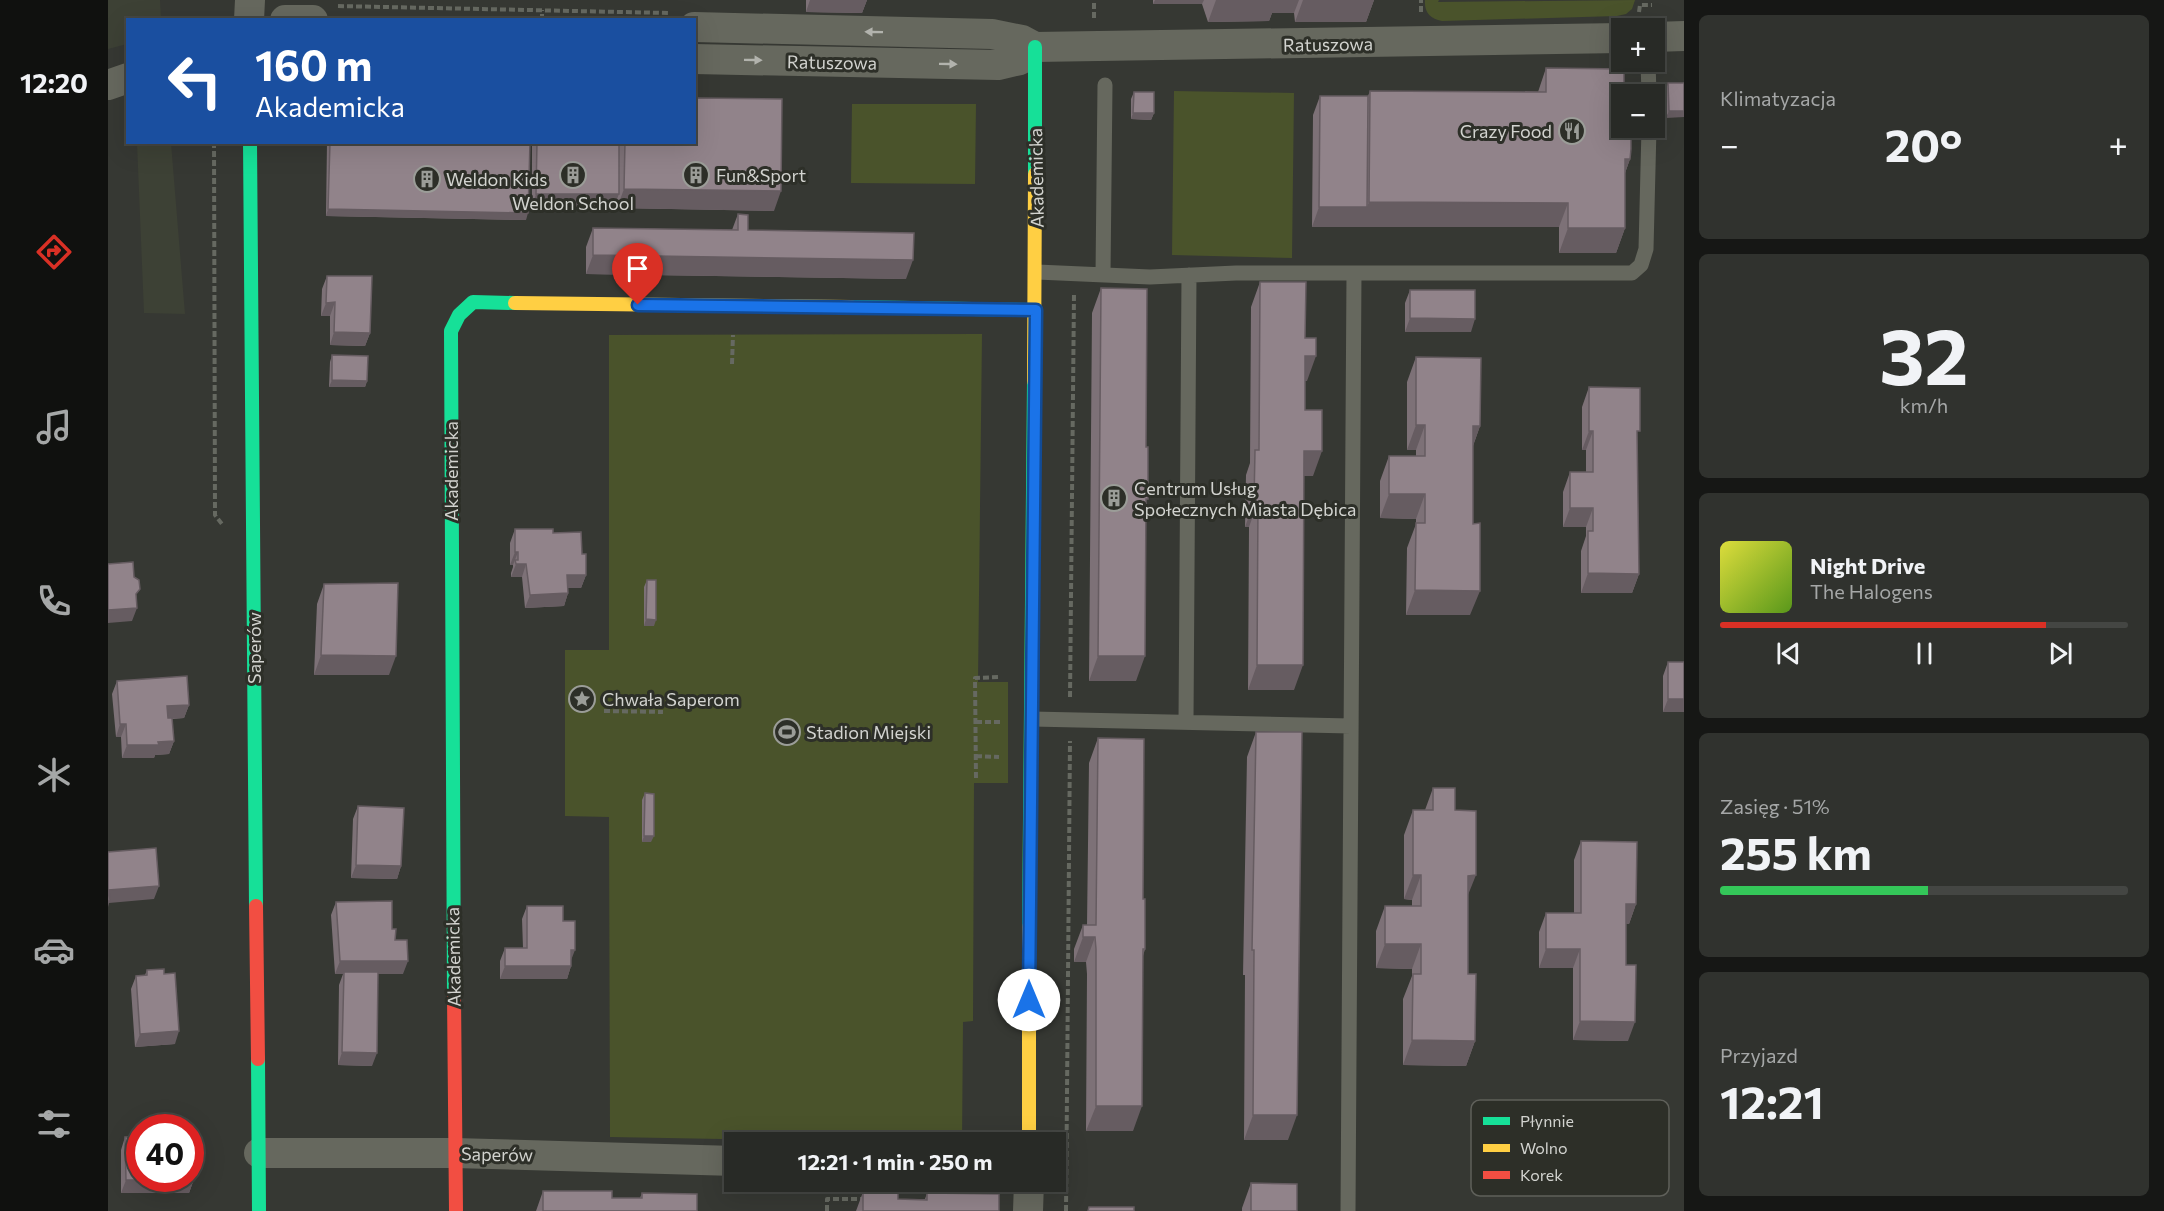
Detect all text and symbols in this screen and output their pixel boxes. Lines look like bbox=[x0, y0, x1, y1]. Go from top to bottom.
map controls bbox=[1611, 18, 1665, 138]
button: + bbox=[1611, 18, 1665, 72]
one-way arrow bbox=[864, 27, 883, 37]
street label: Ratuszowa bbox=[1283, 32, 1373, 56]
text: 160 m bbox=[255, 38, 373, 90]
icon: left bbox=[156, 42, 234, 120]
street label: Ratuszowa bbox=[787, 50, 877, 74]
one-way arrow bbox=[743, 55, 762, 65]
one-way arrow bbox=[938, 59, 957, 69]
text: 12:20 bbox=[20, 66, 88, 99]
button: − bbox=[1611, 84, 1665, 138]
text: Klimatyzacja bbox=[1720, 86, 1836, 110]
text: Akademicka bbox=[255, 90, 405, 123]
restaurant icon: Crazy Food bbox=[1557, 116, 1587, 146]
text: 20° bbox=[1885, 116, 1963, 171]
place label: Crazy Food bbox=[1460, 120, 1552, 142]
text: − bbox=[1720, 123, 1739, 164]
text: + bbox=[2109, 123, 2128, 164]
street label: Akademicka bbox=[1024, 128, 1048, 228]
building icon: Weldon School bbox=[558, 160, 588, 190]
building icon: Fun&Sport bbox=[681, 160, 711, 190]
building icon: Weldon Kids bbox=[412, 164, 442, 194]
place label: Fun&Sport bbox=[716, 164, 806, 186]
place label: Weldon Kids bbox=[446, 168, 547, 190]
place label: Weldon School bbox=[512, 192, 634, 214]
icon: directions bbox=[33, 231, 75, 273]
pin bbox=[612, 243, 663, 305]
icon: arrive bbox=[621, 252, 654, 285]
text: 32 bbox=[1879, 306, 1969, 401]
text: km/h bbox=[1900, 393, 1948, 417]
icon: music bbox=[33, 406, 75, 448]
street label: Akademicka bbox=[440, 421, 462, 521]
place label: Centrum Usług Społecznych Miasta Dębica bbox=[1134, 477, 1357, 520]
building icon: Centrum Usług Społecznych Miasta Dębica bbox=[1099, 483, 1129, 513]
text: Night Drive bbox=[1810, 552, 1925, 579]
text: The Halogens bbox=[1810, 579, 1933, 603]
icon: phone bbox=[33, 580, 75, 622]
street label: Saperów bbox=[243, 612, 265, 684]
icon: previous bbox=[1772, 637, 1805, 670]
icon: pause bbox=[1908, 637, 1941, 670]
icon: next bbox=[2044, 637, 2077, 670]
place icon: Chwała Saperom bbox=[567, 684, 597, 714]
place label: Chwała Saperom bbox=[602, 688, 740, 710]
sports icon: Stadion Miejski bbox=[772, 717, 802, 747]
place label: Stadion Miejski bbox=[806, 721, 931, 743]
icon: climate bbox=[33, 754, 75, 796]
text: Zasięg · 51% bbox=[1720, 794, 1830, 818]
text: 255 km bbox=[1720, 824, 1872, 879]
street label: Akademicka bbox=[441, 907, 465, 1007]
icon: car bbox=[33, 929, 75, 971]
position arrow bbox=[997, 968, 1061, 1032]
text: Przyjazd bbox=[1720, 1043, 1798, 1067]
text: 12:21 bbox=[1720, 1073, 1824, 1128]
legend bbox=[1471, 1100, 1669, 1196]
icon: filters bbox=[33, 1103, 75, 1145]
text: Płynnie bbox=[1520, 1111, 1574, 1130]
speed limit sign: 40 bbox=[126, 1114, 204, 1192]
text: Wolno bbox=[1520, 1138, 1568, 1157]
street label: Saperów bbox=[461, 1142, 533, 1166]
text: 12:21 · 1 min · 250 m bbox=[798, 1148, 992, 1175]
text: Korek bbox=[1520, 1165, 1563, 1184]

